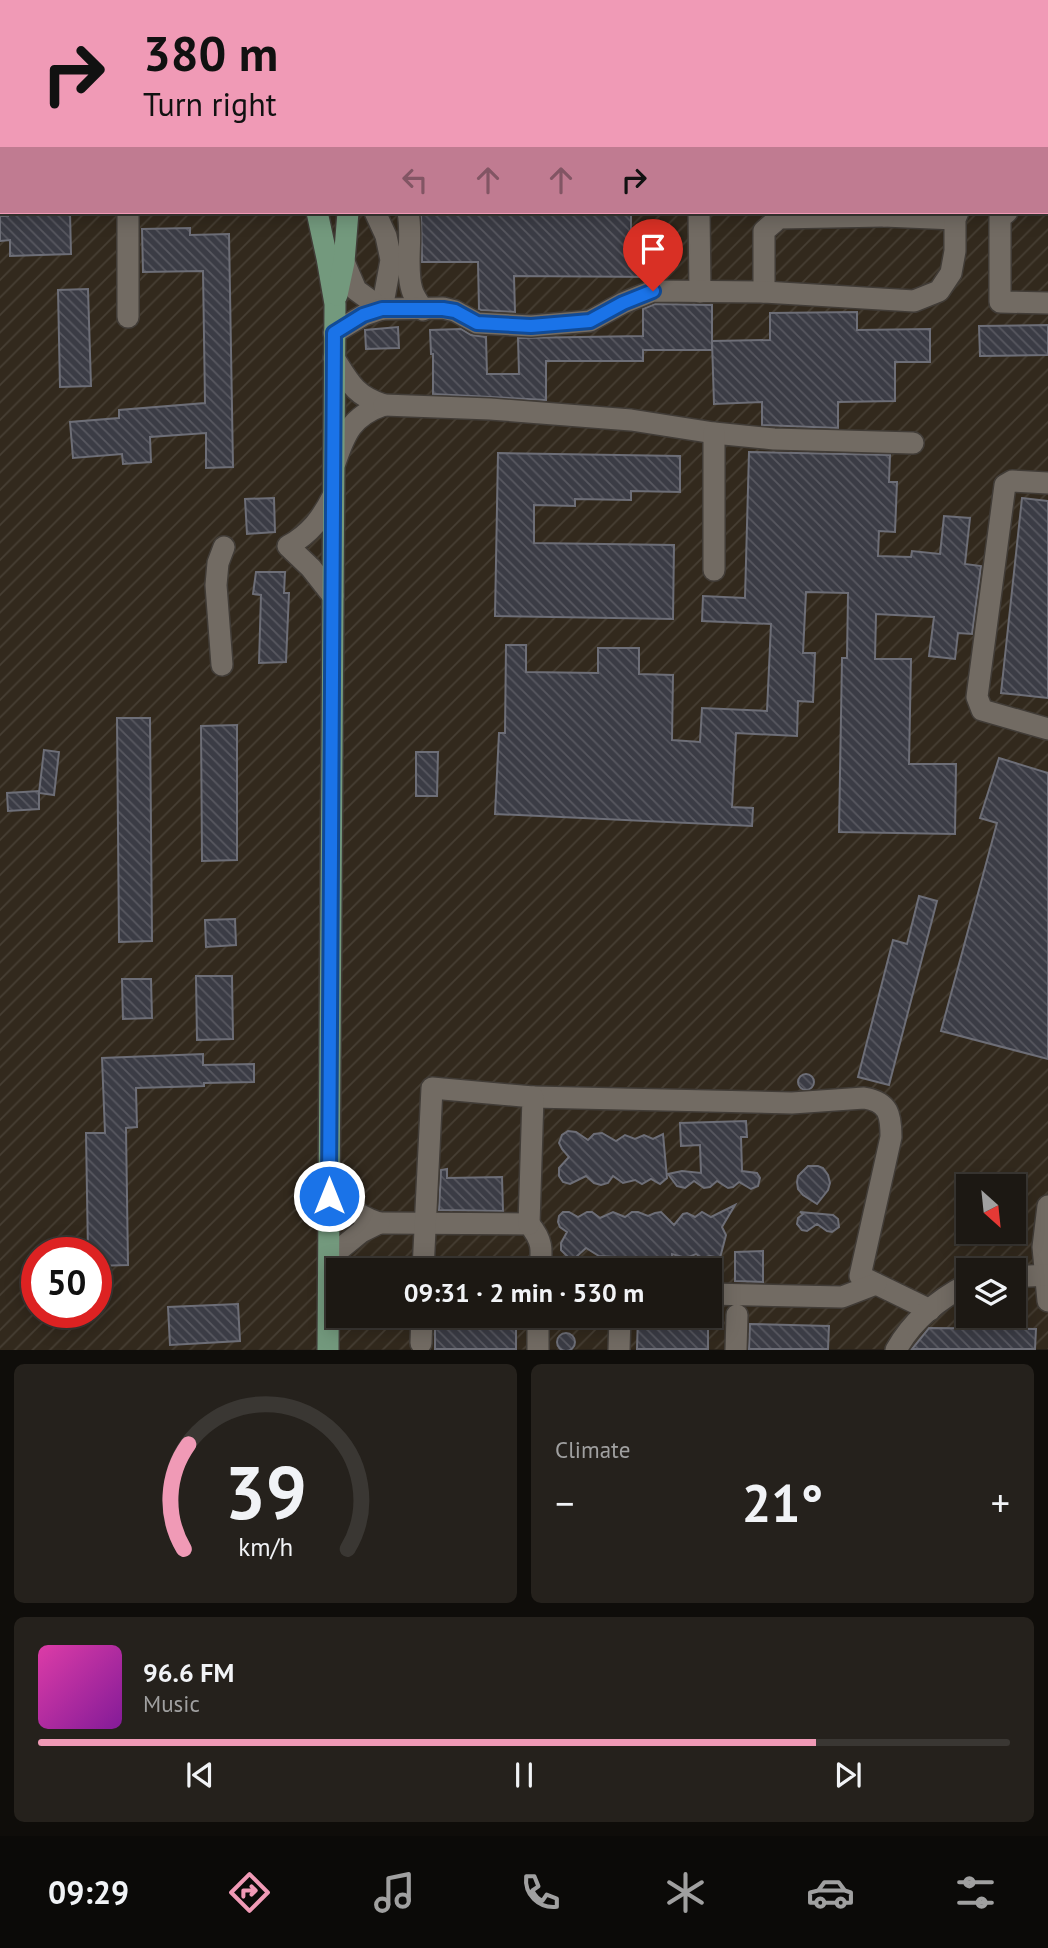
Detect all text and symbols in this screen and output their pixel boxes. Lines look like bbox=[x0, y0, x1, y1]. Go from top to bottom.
text: 380 m bbox=[143, 21, 278, 85]
icon: right bbox=[28, 28, 119, 119]
text: Turn right bbox=[143, 83, 277, 125]
icon: left bbox=[396, 161, 434, 199]
icon: ahead bbox=[469, 161, 507, 199]
icon: ahead bbox=[542, 161, 580, 199]
icon: right bbox=[615, 161, 653, 199]
pin bbox=[623, 219, 683, 291]
icon: arrive bbox=[634, 230, 672, 268]
position arrow bbox=[292, 1159, 366, 1233]
north arrow bbox=[956, 1174, 1026, 1244]
map controls bbox=[956, 1174, 1026, 1328]
speed limit sign: 50 bbox=[21, 1237, 112, 1328]
button: layers bbox=[956, 1258, 1026, 1328]
text: 09:31 · 2 min · 530 m bbox=[404, 1276, 644, 1309]
text: Climate bbox=[555, 1435, 630, 1464]
text: 39 bbox=[224, 1446, 307, 1540]
text: 21° bbox=[742, 1469, 823, 1536]
text: − bbox=[555, 1478, 574, 1527]
text: + bbox=[991, 1478, 1010, 1527]
text: km/h bbox=[238, 1531, 293, 1563]
text: 96.6 FM bbox=[143, 1656, 234, 1689]
text: Music bbox=[143, 1689, 200, 1718]
icon: previous bbox=[181, 1756, 219, 1794]
icon: pause bbox=[505, 1756, 543, 1794]
icon: next bbox=[829, 1756, 867, 1794]
icon: directions bbox=[225, 1868, 274, 1917]
icon: music bbox=[370, 1868, 419, 1917]
icon: phone bbox=[516, 1868, 565, 1917]
icon: climate bbox=[661, 1868, 710, 1917]
icon: car bbox=[806, 1868, 855, 1917]
icon: filters bbox=[951, 1868, 1000, 1917]
text: 09:29 bbox=[48, 1871, 129, 1913]

